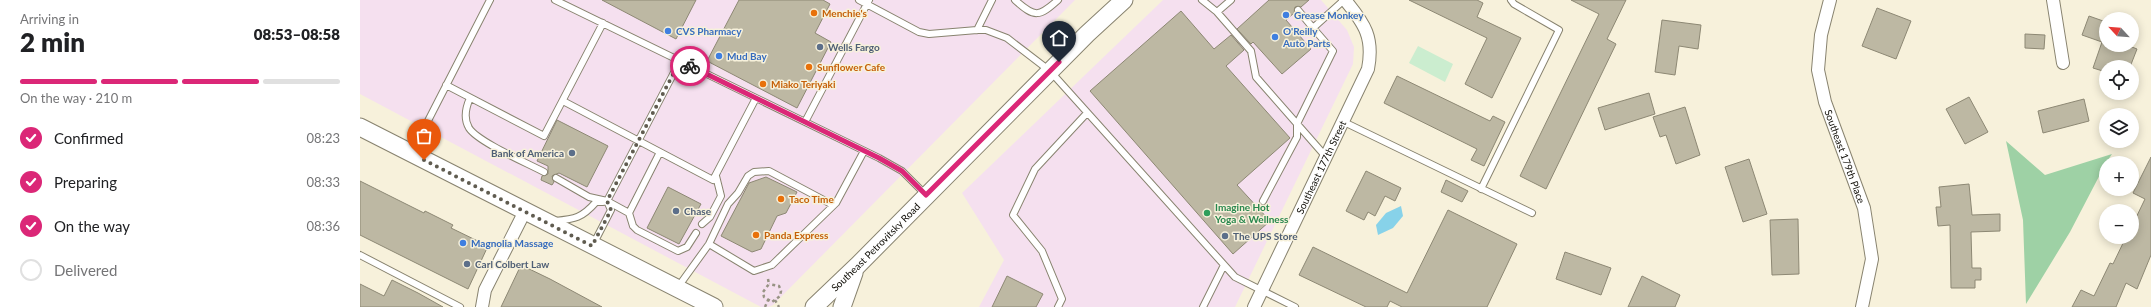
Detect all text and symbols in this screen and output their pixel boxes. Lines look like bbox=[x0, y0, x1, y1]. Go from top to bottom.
place label: Menchie's bbox=[822, 7, 867, 19]
marker: Menchie's bbox=[809, 8, 819, 18]
place label: Grease Monkey bbox=[1294, 9, 1364, 21]
marker: Grease Monkey bbox=[1281, 10, 1291, 20]
text: Arriving in bbox=[20, 11, 79, 27]
north arrow bbox=[2099, 12, 2139, 52]
map controls bbox=[2099, 12, 2139, 244]
pin bbox=[1042, 21, 1076, 62]
text: 08:53–08:58 bbox=[254, 25, 340, 43]
place label: CVS Pharmacy bbox=[676, 25, 742, 37]
place label: O'Reilly Auto Parts bbox=[1282, 25, 1331, 49]
text: 2 min bbox=[20, 26, 85, 58]
marker: CVS Pharmacy bbox=[663, 26, 673, 36]
icon: home bbox=[1048, 27, 1070, 49]
marker: O'Reilly Auto Parts bbox=[1270, 32, 1280, 42]
place label: Wells Fargo bbox=[828, 41, 880, 53]
marker: Wells Fargo bbox=[815, 42, 825, 52]
courier bbox=[670, 46, 710, 86]
place label: Mud Bay bbox=[727, 50, 768, 62]
marker: Mud Bay bbox=[714, 51, 724, 61]
icon: bike bbox=[679, 55, 701, 77]
button: locate bbox=[2099, 60, 2139, 100]
place label: Sunflower Cafe bbox=[817, 61, 886, 73]
marker: Sunflower Cafe bbox=[804, 62, 814, 72]
place label: Miako Teriyaki bbox=[771, 78, 836, 90]
marker: Miako Teriyaki bbox=[758, 79, 768, 89]
text: On the way · 210 m bbox=[20, 90, 132, 106]
street label: Southeast 179th Place bbox=[1822, 108, 1868, 205]
button: layers bbox=[2099, 108, 2139, 148]
street label: Southeast 177th Street bbox=[1293, 118, 1349, 216]
pin bbox=[407, 119, 441, 160]
icon: bag bbox=[413, 125, 435, 147]
icon: check bbox=[20, 127, 42, 149]
text: Confirmed bbox=[54, 129, 123, 147]
text: 08:23 bbox=[307, 130, 340, 146]
place label: Bank of America bbox=[491, 147, 564, 159]
marker: Bank of America bbox=[567, 148, 577, 158]
button: + bbox=[2099, 156, 2139, 196]
icon: check bbox=[20, 171, 42, 193]
text: Preparing bbox=[54, 173, 117, 191]
text: 08:33 bbox=[307, 174, 340, 190]
place label: Taco Time bbox=[789, 193, 834, 205]
marker: Taco Time bbox=[776, 194, 786, 204]
street label: Southeast Petrovitsky Road bbox=[829, 200, 922, 294]
place label: Imagine Hot Yoga & Wellness bbox=[1214, 201, 1289, 225]
button: − bbox=[2099, 204, 2139, 244]
place label: Chase bbox=[684, 205, 712, 217]
marker: Chase bbox=[671, 206, 681, 216]
marker: Imagine Hot Yoga & Wellness bbox=[1202, 208, 1212, 218]
icon: check bbox=[20, 215, 42, 237]
text: On the way bbox=[54, 217, 130, 235]
text: 08:36 bbox=[307, 218, 340, 234]
place label: Panda Express bbox=[764, 229, 829, 241]
marker: Panda Express bbox=[751, 230, 761, 240]
place label: The UPS Store bbox=[1233, 230, 1298, 242]
marker: The UPS Store bbox=[1220, 231, 1230, 241]
place label: Magnolia Massage bbox=[471, 237, 554, 249]
marker: Magnolia Massage bbox=[458, 238, 468, 248]
place label: Carl Colbert Law bbox=[475, 258, 549, 270]
marker: Carl Colbert Law bbox=[462, 259, 472, 269]
text: Delivered bbox=[54, 261, 117, 279]

